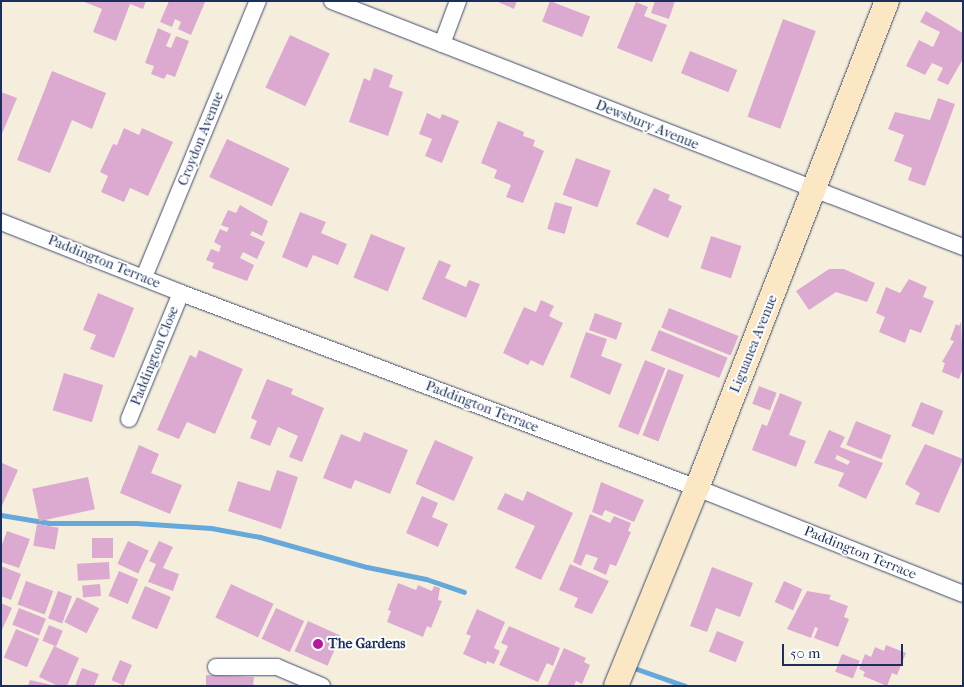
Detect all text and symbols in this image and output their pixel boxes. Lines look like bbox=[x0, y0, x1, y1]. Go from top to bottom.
street label: Croydon Avenue bbox=[175, 90, 227, 188]
street label: Dewsbury Avenue bbox=[593, 97, 701, 153]
street label: Paddington Terrace bbox=[45, 232, 163, 292]
street label: Liguanea Avenue bbox=[727, 293, 781, 395]
street label: Paddington Close bbox=[127, 304, 183, 408]
street label: Paddington Terrace bbox=[423, 378, 541, 436]
street label: Paddington Terrace bbox=[801, 523, 919, 583]
scale bar bbox=[784, 634, 905, 666]
place label: The Gardens bbox=[328, 636, 405, 652]
marker: The Gardens bbox=[312, 638, 324, 650]
text: 50 m bbox=[790, 644, 820, 662]

